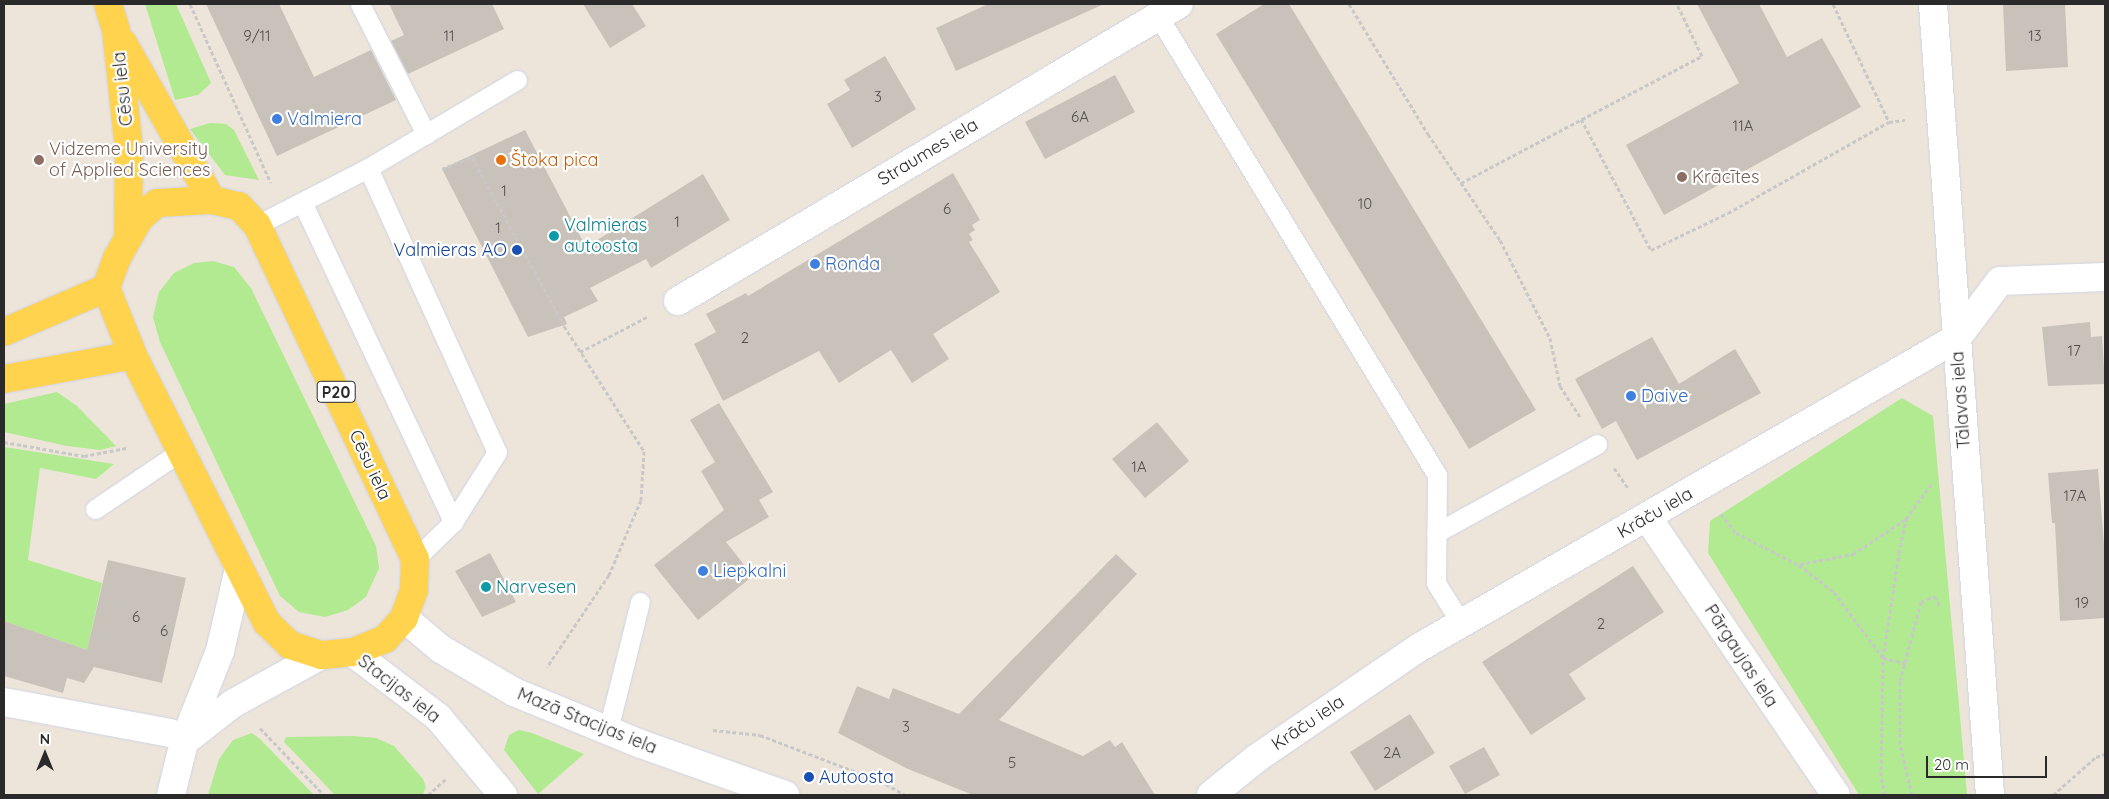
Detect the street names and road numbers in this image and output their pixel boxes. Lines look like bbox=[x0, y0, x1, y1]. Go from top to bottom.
street label: Cēsu iela bbox=[108, 51, 138, 127]
street label: Straumes iela bbox=[874, 114, 982, 190]
street label: Tālavas iela bbox=[1947, 351, 1975, 449]
road number: P20 bbox=[316, 378, 356, 406]
street label: Cēsu iela bbox=[344, 427, 396, 503]
street label: Krāču iela bbox=[1614, 483, 1696, 543]
street label: Pārgaujas iela bbox=[1700, 600, 1782, 712]
street label: Stacijas iela bbox=[354, 650, 444, 728]
street label: Mazā Stacijas iela bbox=[514, 683, 660, 759]
street label: Krāču iela bbox=[1267, 691, 1349, 755]

